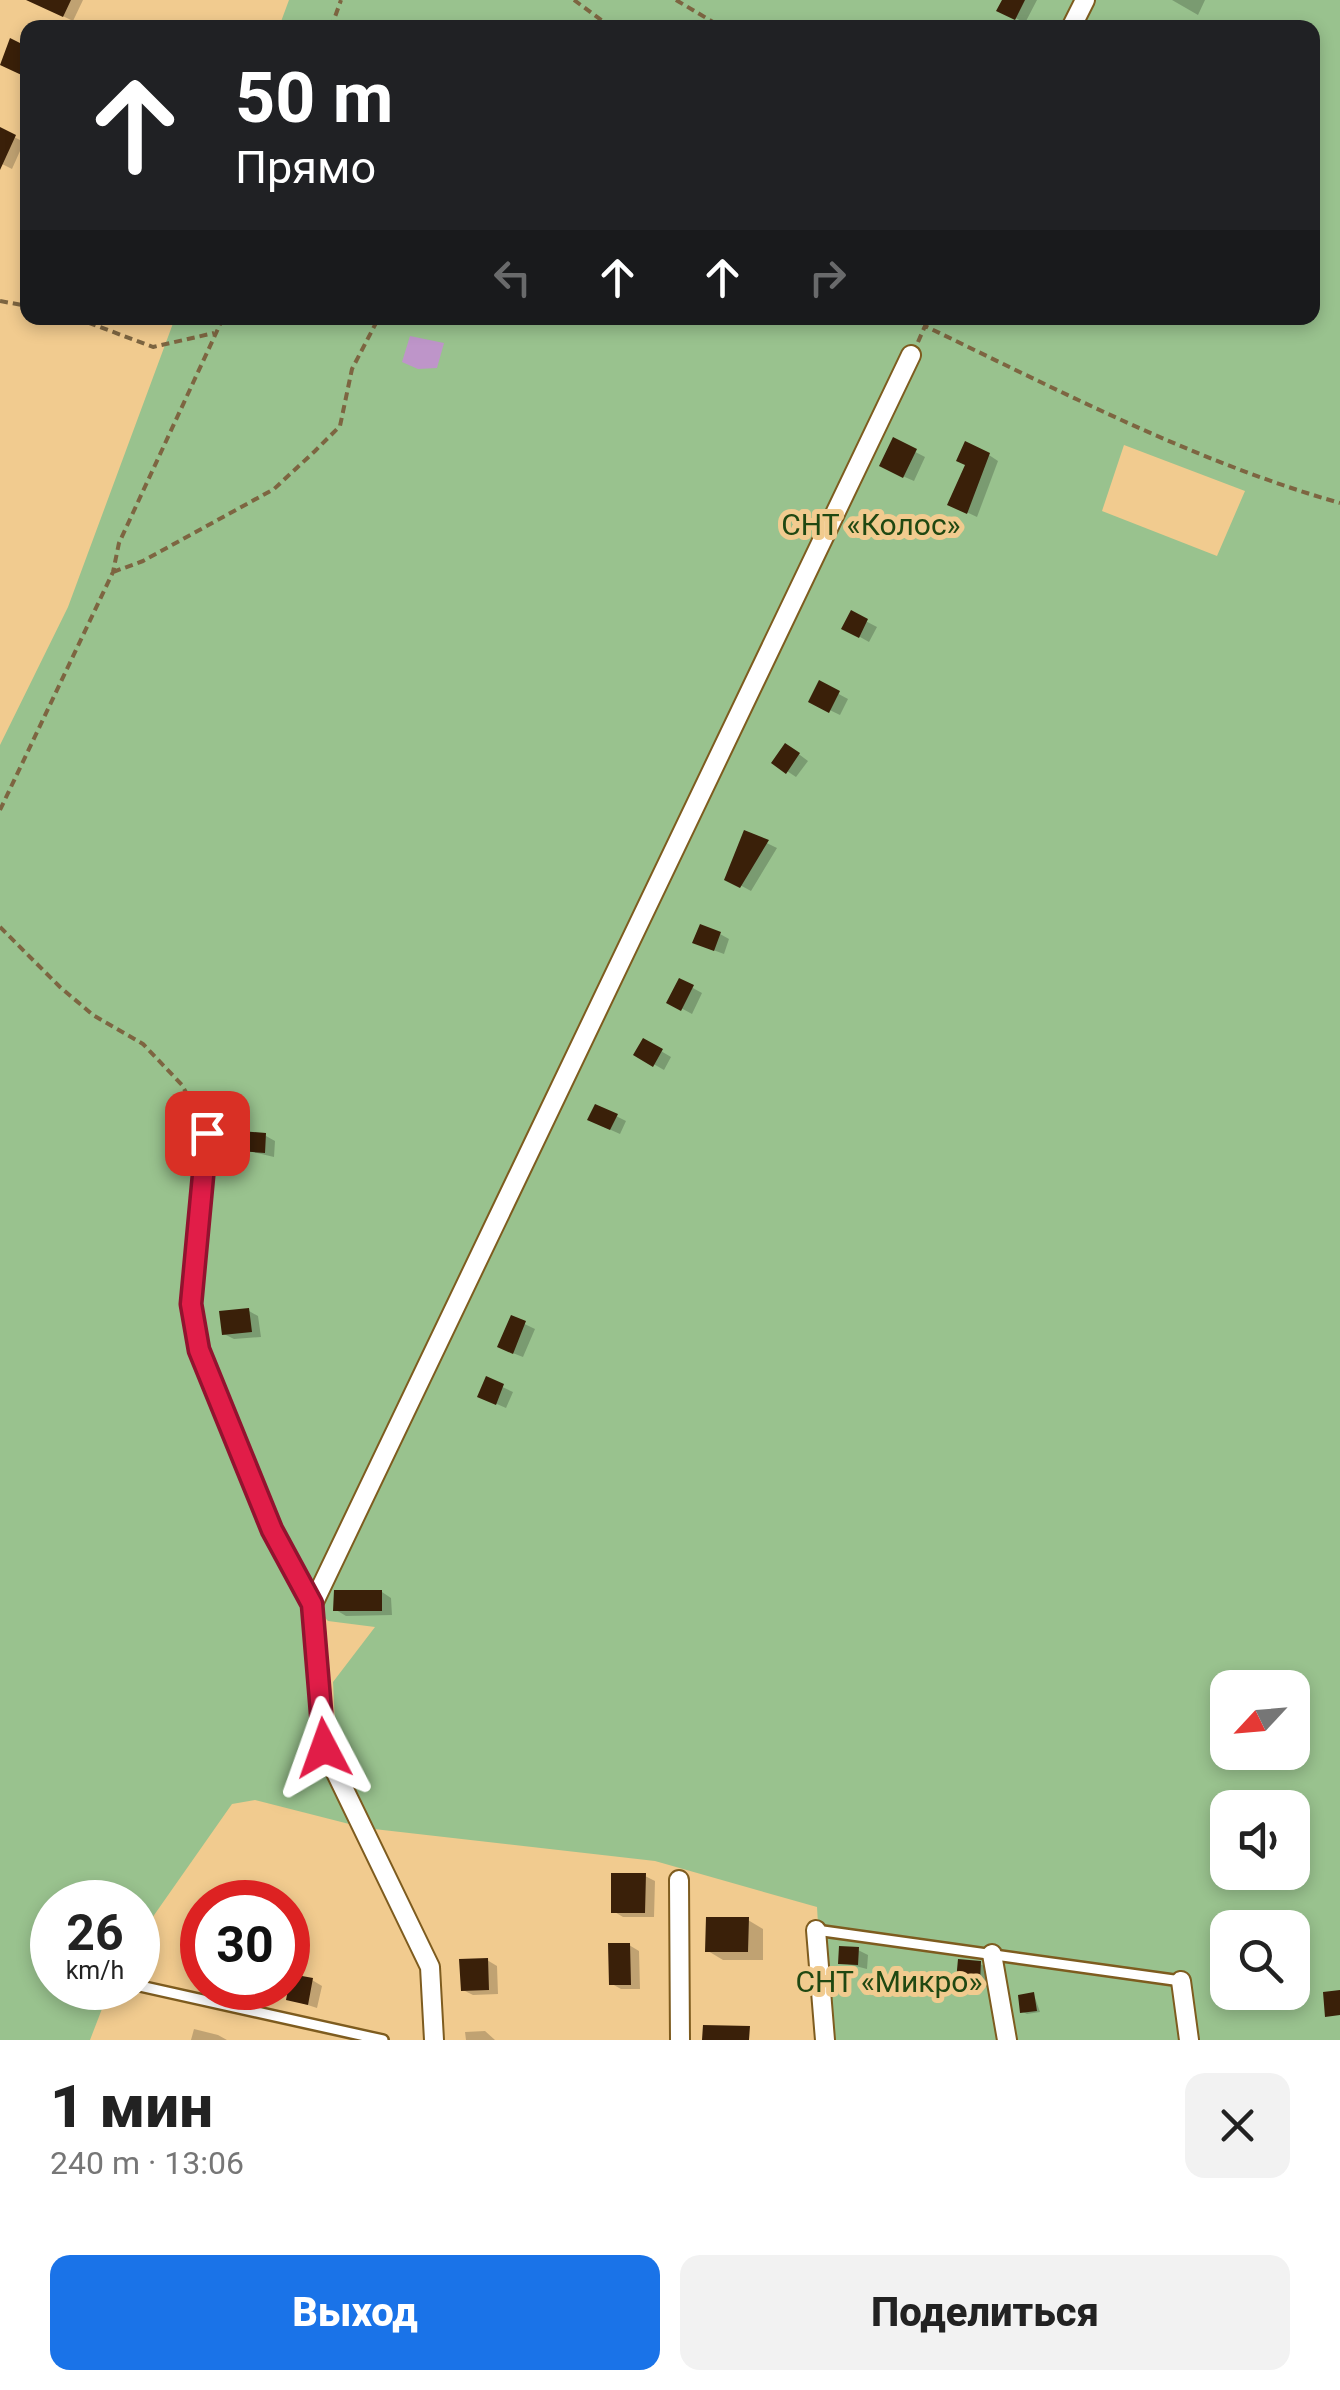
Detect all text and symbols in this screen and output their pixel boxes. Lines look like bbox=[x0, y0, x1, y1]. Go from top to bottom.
text: 50 m bbox=[235, 57, 393, 139]
icon: ahead bbox=[70, 60, 200, 190]
text: Прямо bbox=[235, 141, 376, 194]
icon: left bbox=[485, 250, 540, 305]
icon: ahead bbox=[590, 250, 645, 305]
icon: ahead bbox=[695, 250, 750, 305]
icon: right bbox=[800, 250, 855, 305]
park label: СНТ «Колос» bbox=[781, 507, 961, 542]
pin bbox=[165, 1091, 250, 1176]
icon: arrive bbox=[180, 1106, 235, 1161]
north arrow bbox=[1210, 1670, 1310, 1770]
map controls bbox=[1210, 1670, 1310, 2010]
position arrow bbox=[272, 1696, 376, 1800]
button: sound bbox=[1210, 1790, 1310, 1890]
speed limit sign: 30 bbox=[180, 1880, 310, 2010]
text: 26 bbox=[66, 1904, 124, 1962]
button: search bbox=[1210, 1910, 1310, 2010]
text: km/h bbox=[66, 1956, 124, 1985]
park label: СНТ «Микро» bbox=[795, 1964, 983, 1999]
text: 1 мин bbox=[50, 2071, 213, 2142]
button: close bbox=[1185, 2073, 1290, 2178]
text: 240 m · 13:06 bbox=[50, 2144, 244, 2182]
button: Выход bbox=[50, 2255, 660, 2370]
button: Поделиться bbox=[680, 2255, 1290, 2370]

